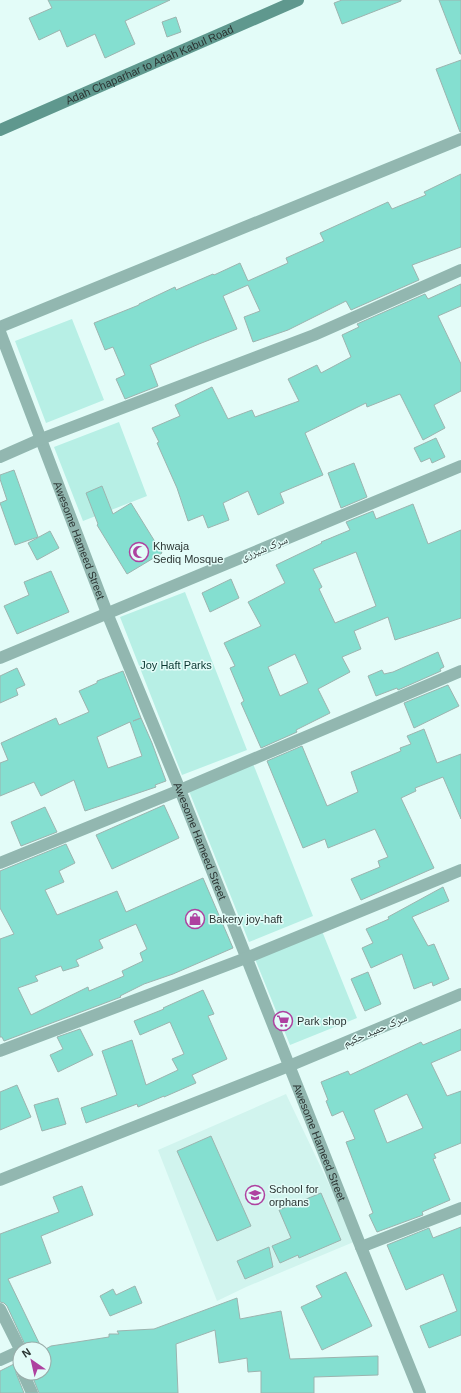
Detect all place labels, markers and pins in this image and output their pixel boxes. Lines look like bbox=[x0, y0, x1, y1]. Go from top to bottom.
place label: Khwaja Sediq Mosque bbox=[153, 540, 223, 565]
mosque icon: Khwaja Sediq Mosque bbox=[128, 541, 150, 563]
shop icon: Bakery joy-haft bbox=[184, 908, 206, 930]
place label: Bakery joy-haft bbox=[209, 913, 282, 925]
supermarket icon: Park shop bbox=[272, 1010, 294, 1032]
place label: Park shop bbox=[297, 1015, 347, 1027]
place label: School for orphans bbox=[269, 1183, 319, 1208]
school or university icon: School for orphans bbox=[244, 1184, 266, 1206]

